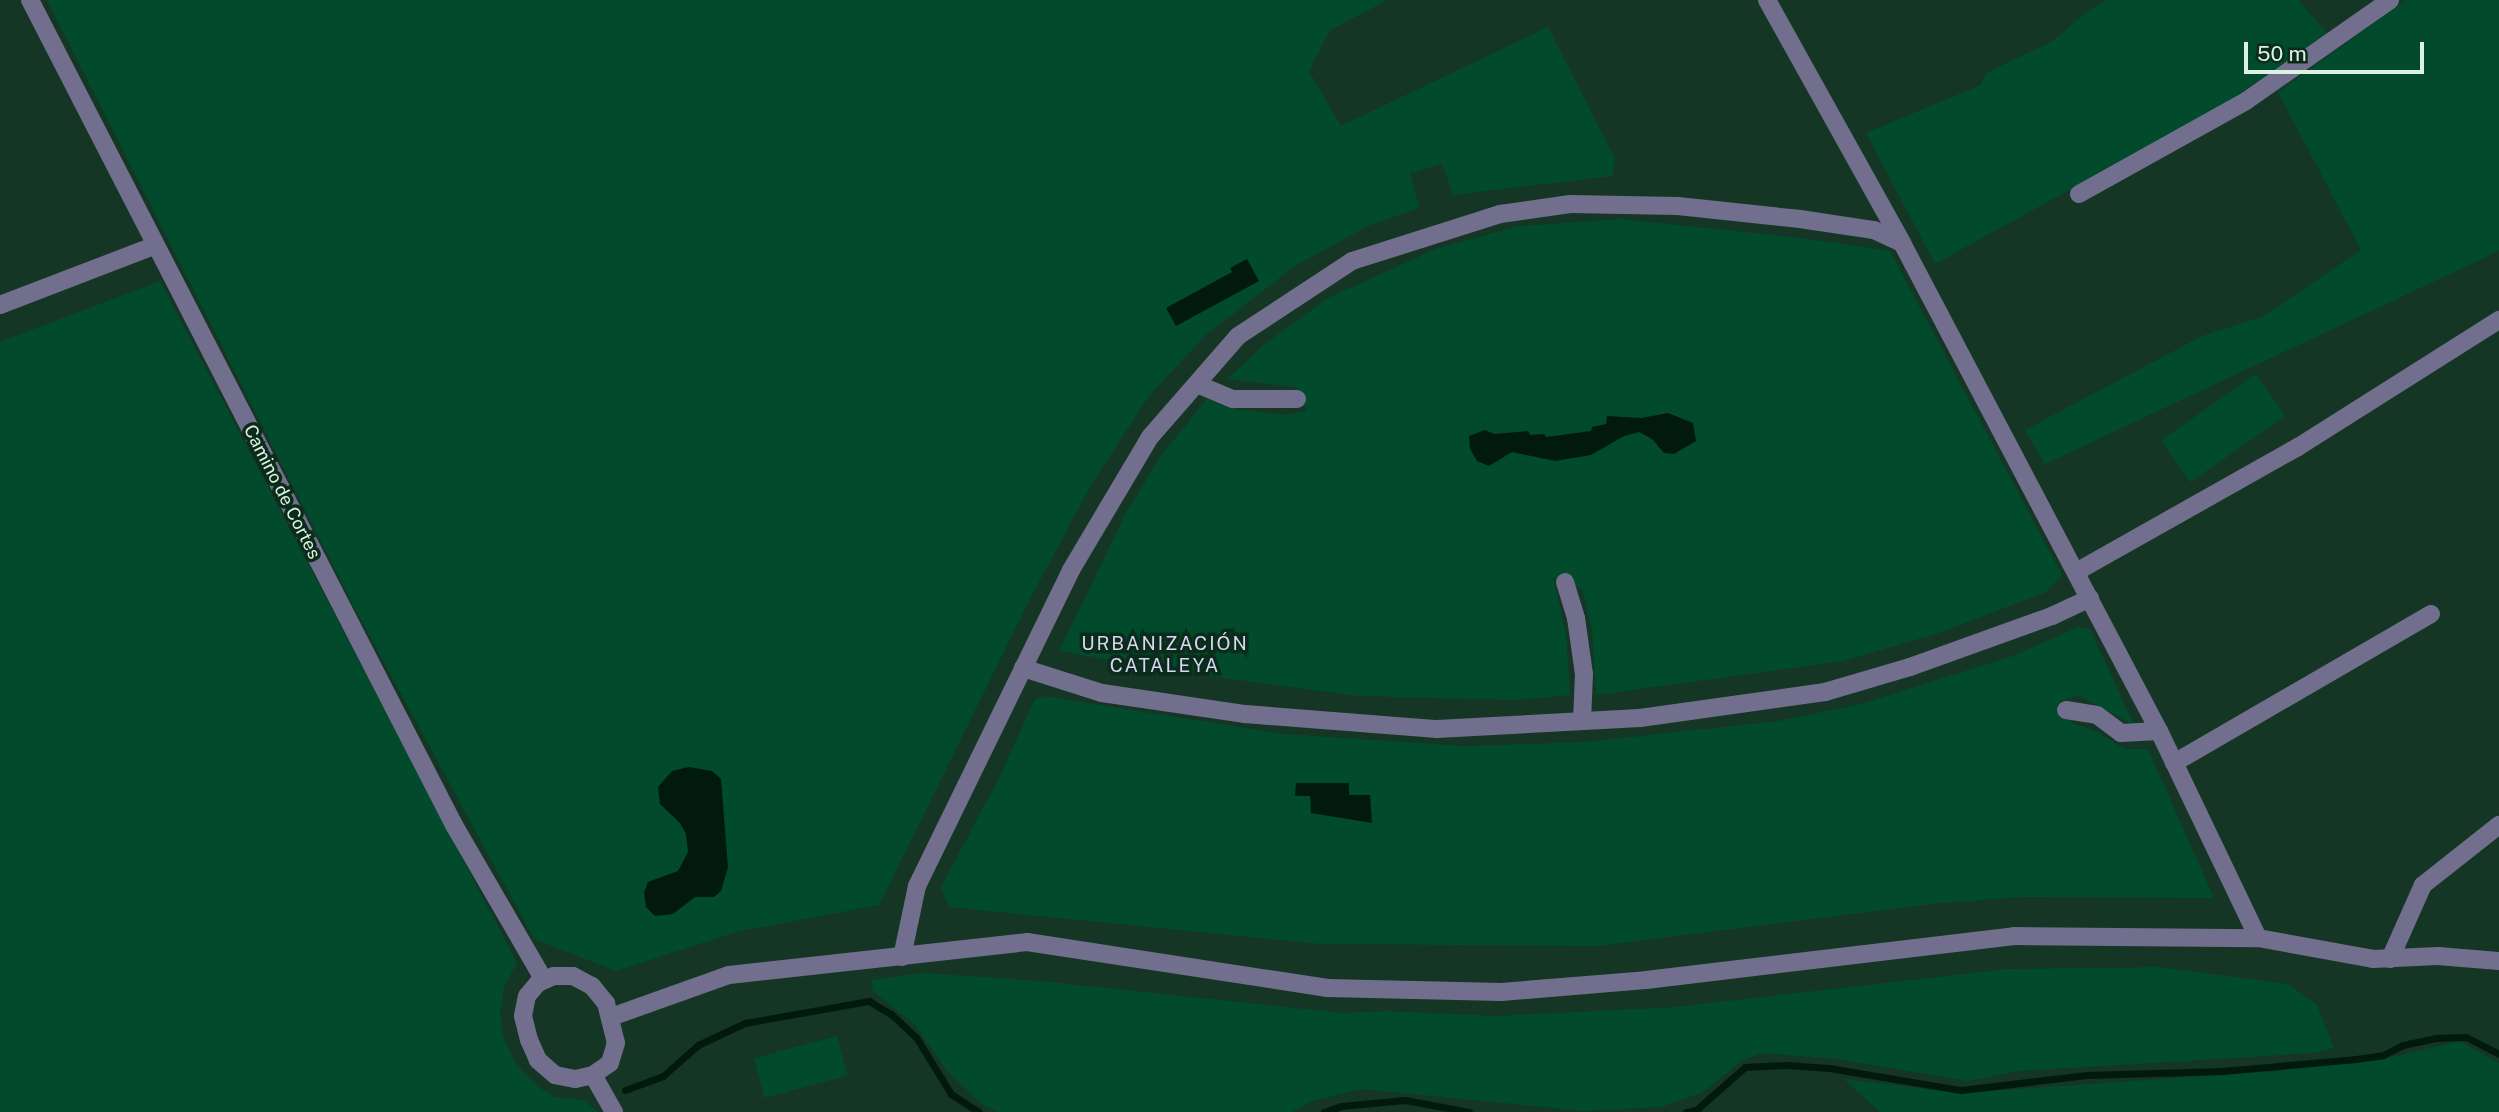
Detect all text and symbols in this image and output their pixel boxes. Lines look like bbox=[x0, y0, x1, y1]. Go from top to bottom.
scale bar bbox=[2247, 28, 2427, 72]
text: 50 m bbox=[2257, 41, 2307, 66]
street label: Camino de Cortes bbox=[239, 421, 325, 563]
district label: URBANIZACIÓN CATALEYA bbox=[1083, 633, 1247, 677]

